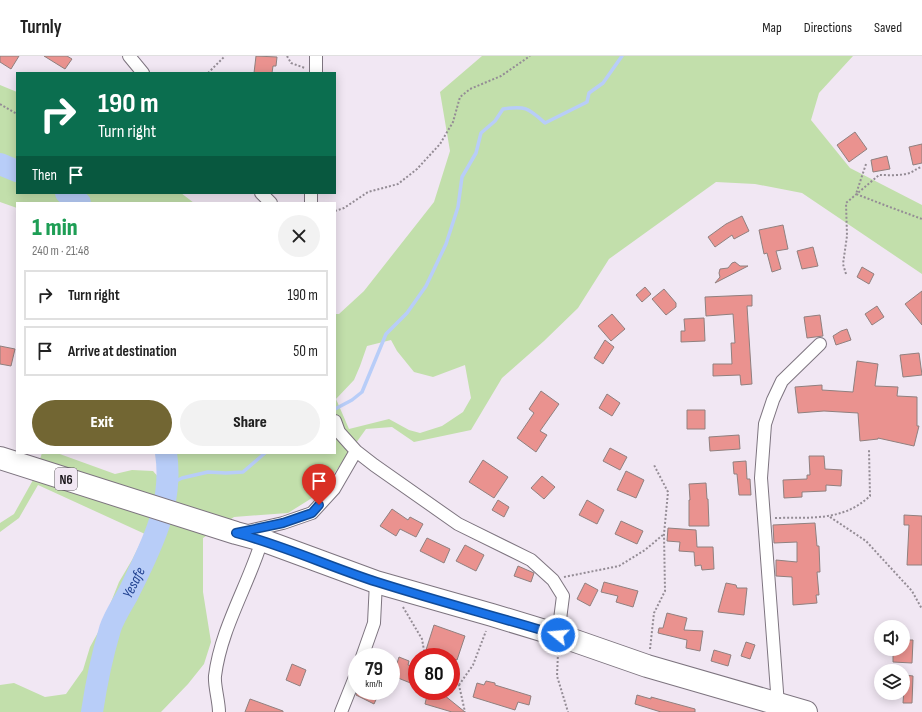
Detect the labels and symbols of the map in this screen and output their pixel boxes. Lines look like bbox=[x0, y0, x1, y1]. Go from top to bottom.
pin bbox=[302, 464, 336, 505]
road number: N6 bbox=[55, 468, 77, 490]
water label: Yesafe bbox=[118, 564, 150, 602]
position arrow bbox=[537, 614, 579, 656]
speed limit sign: 80 bbox=[408, 648, 460, 700]

